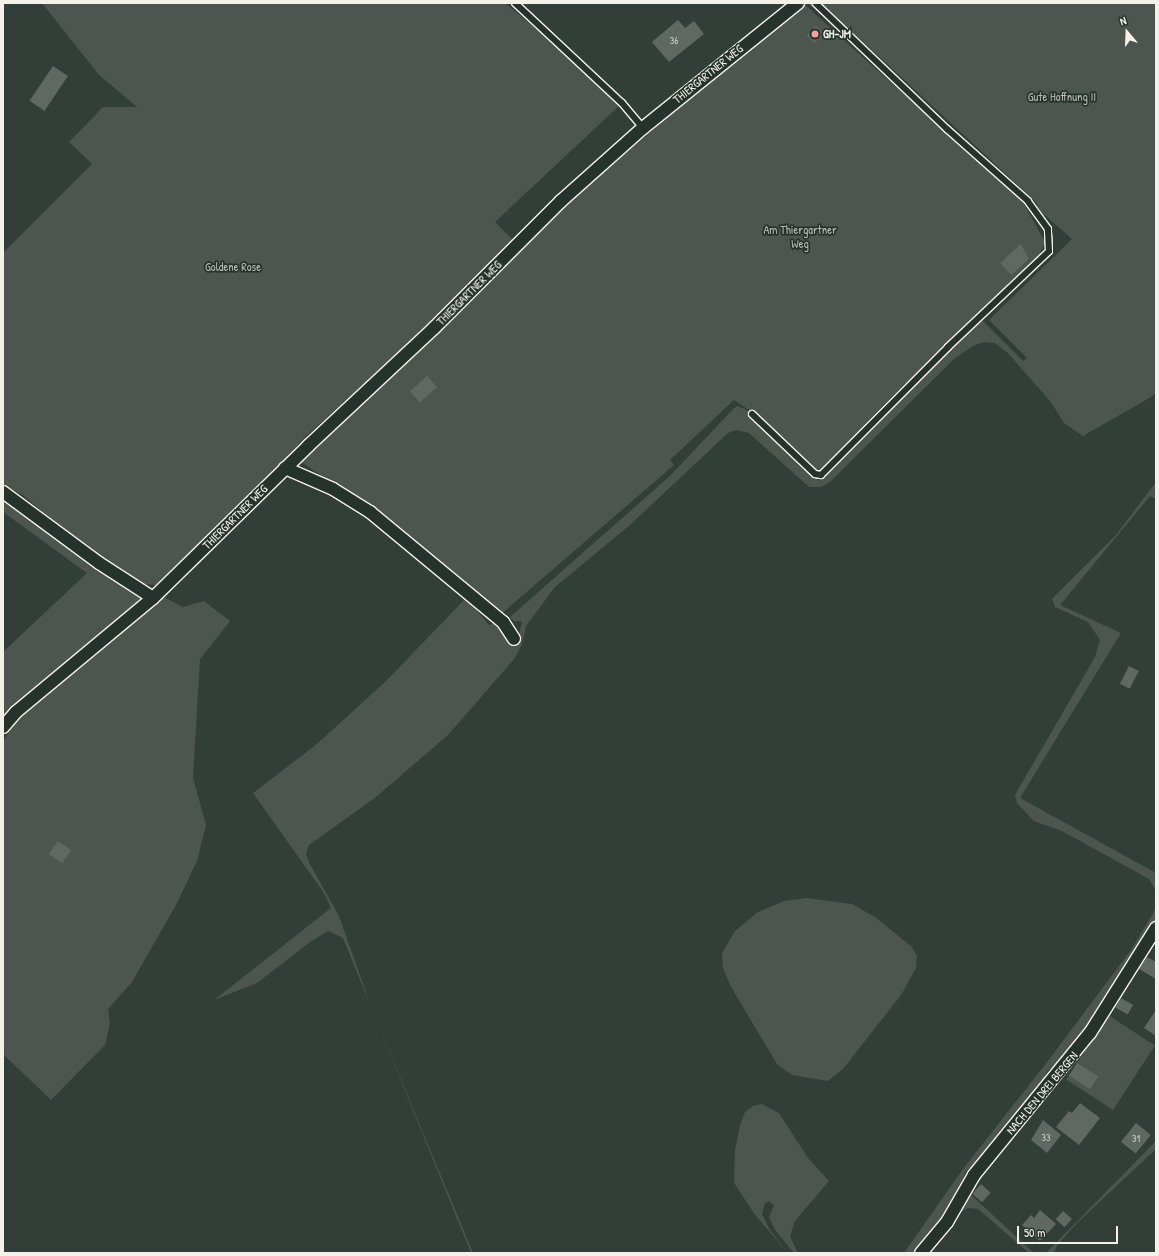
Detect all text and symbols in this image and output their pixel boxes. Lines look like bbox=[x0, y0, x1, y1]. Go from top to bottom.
north arrow bbox=[1107, 12, 1147, 52]
text: N bbox=[1118, 13, 1128, 28]
place label: GH-JM bbox=[823, 27, 851, 41]
marker: GH-JM bbox=[810, 29, 820, 39]
house number: 36 bbox=[670, 35, 678, 47]
street label: THIERGARTNER WEG bbox=[670, 41, 746, 107]
park label: Gute Hoffnung II bbox=[1028, 90, 1096, 104]
park label: Am Thiergartner Weg bbox=[763, 223, 837, 251]
street label: THIERGARTNER WEG bbox=[434, 258, 504, 328]
park label: Goldene Rose bbox=[205, 260, 261, 274]
street label: THIERGARTNER WEG bbox=[200, 482, 270, 552]
street label: NACH DEN DREI BERGEN bbox=[1003, 1049, 1081, 1137]
house number: 33 bbox=[1042, 1132, 1050, 1144]
house number: 31 bbox=[1132, 1133, 1140, 1145]
scale bar bbox=[1019, 1218, 1120, 1244]
text: 50 m bbox=[1024, 1224, 1045, 1241]

